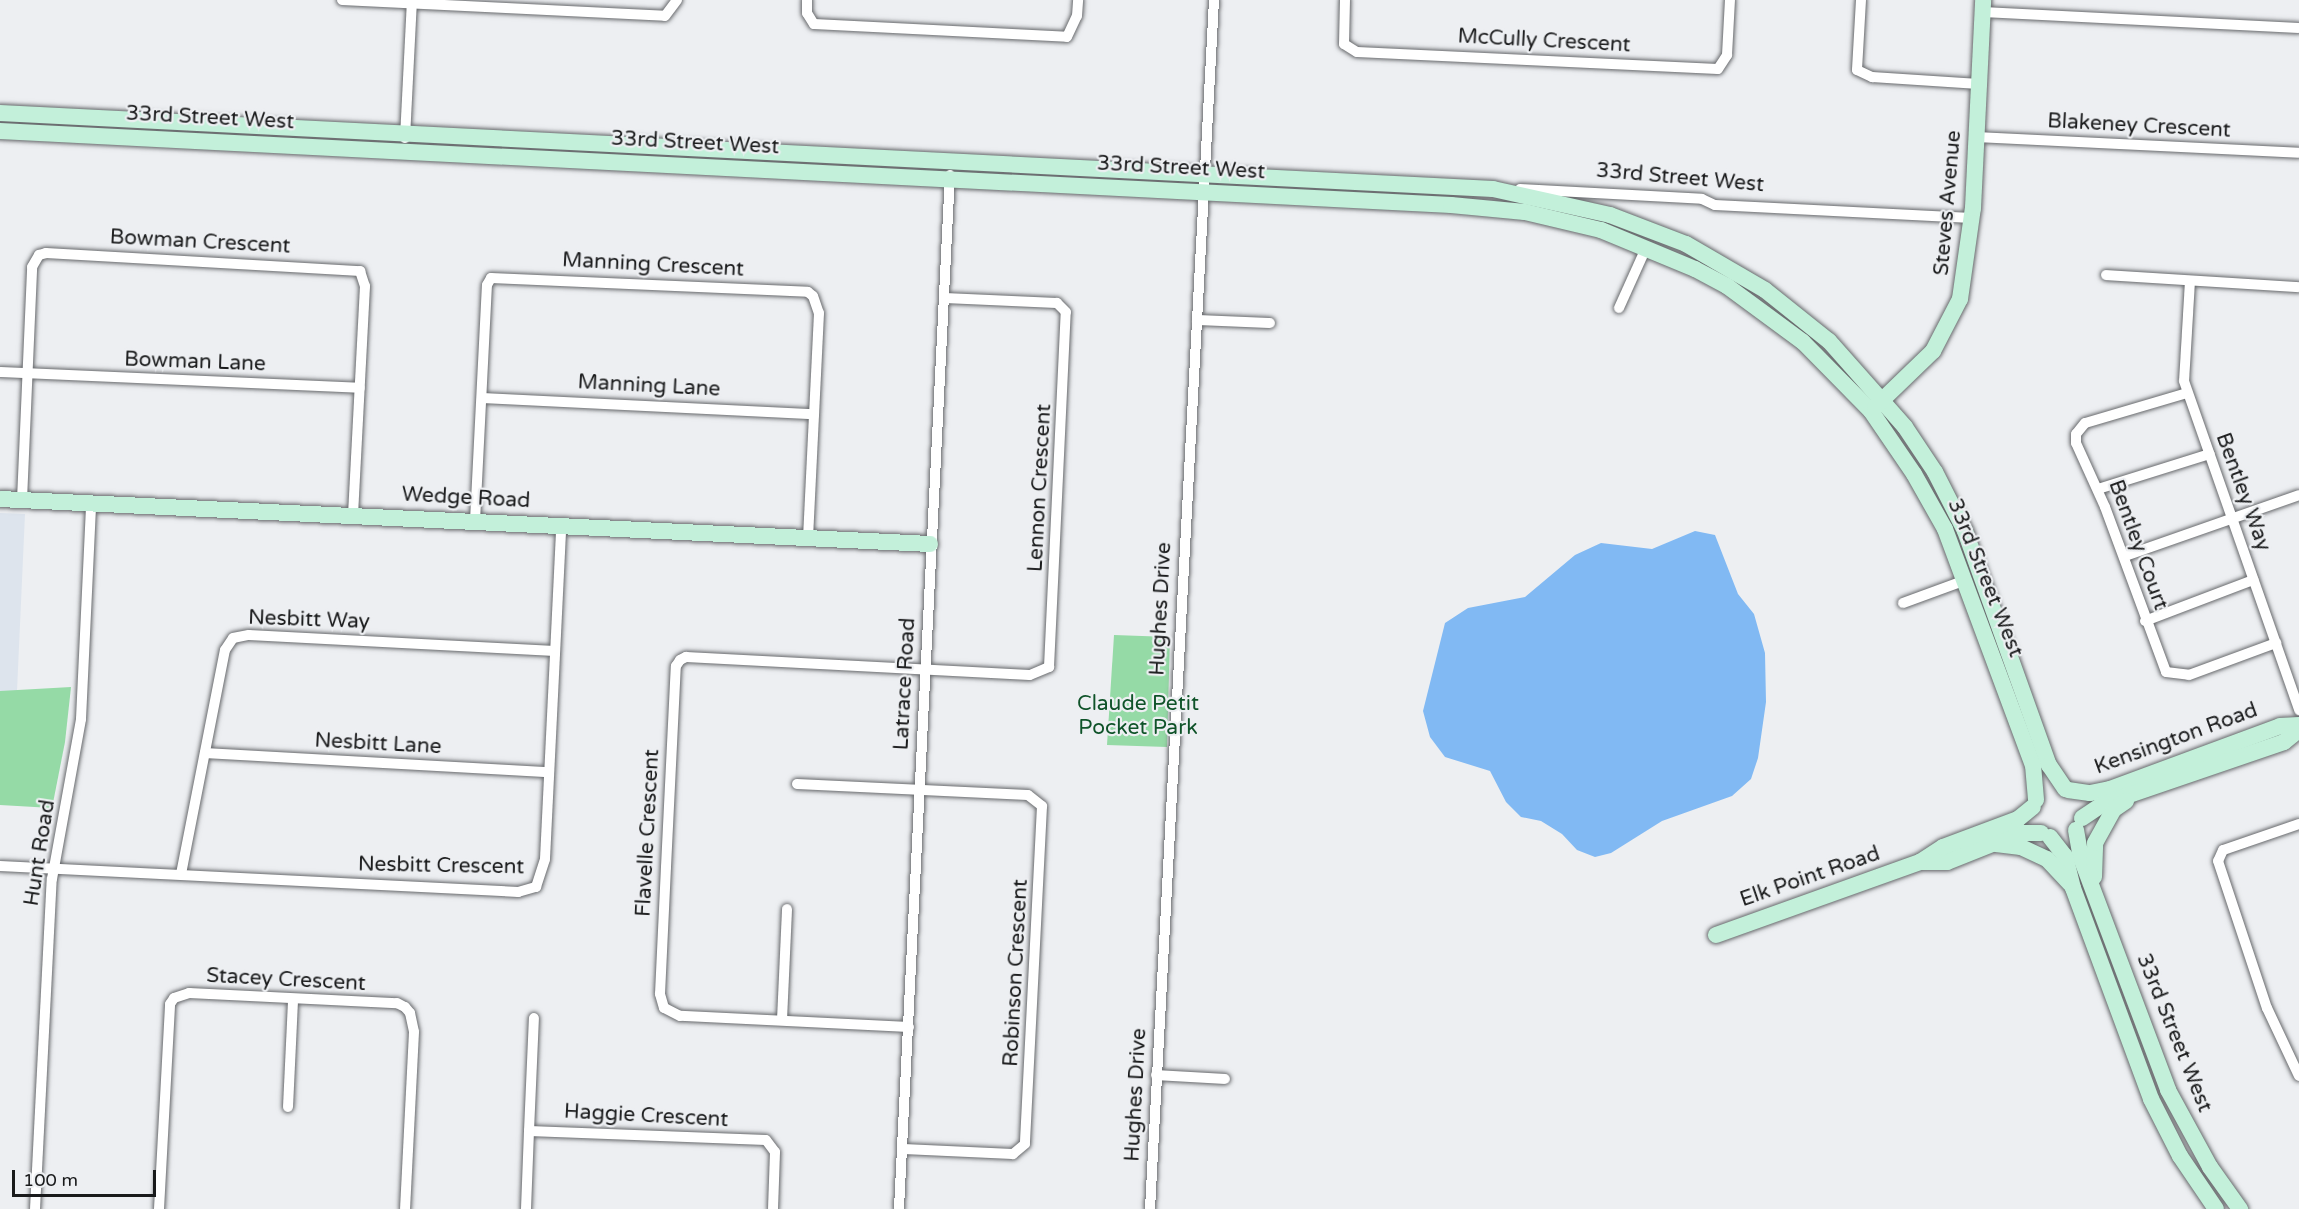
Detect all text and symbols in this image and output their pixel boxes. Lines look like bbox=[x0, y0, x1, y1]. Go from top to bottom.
street label: McCully Crescent bbox=[1457, 24, 1631, 58]
street label: 33rd Street West bbox=[125, 101, 295, 135]
street label: Blakeney Crescent bbox=[2047, 109, 2231, 143]
street label: 33rd Street West bbox=[610, 126, 780, 160]
street label: Steves Avenue bbox=[1929, 129, 1967, 277]
street label: 33rd Street West bbox=[1096, 151, 1266, 185]
street label: 33rd Street West bbox=[1595, 158, 1765, 198]
street label: Bowman Crescent bbox=[109, 225, 291, 259]
street label: Manning Crescent bbox=[561, 248, 745, 282]
street label: Bowman Lane bbox=[124, 347, 266, 377]
street label: Manning Lane bbox=[577, 370, 721, 402]
street label: Lennon Crescent bbox=[1023, 403, 1057, 573]
street label: Bentley Way bbox=[2210, 429, 2276, 555]
street label: Bentley Court bbox=[2103, 477, 2173, 613]
street label: Wedge Road bbox=[401, 482, 531, 514]
street label: 33rd Street West bbox=[1942, 495, 2028, 661]
street label: Hughes Drive bbox=[1145, 542, 1177, 676]
street label: Nesbitt Way bbox=[248, 605, 370, 635]
street label: Latrace Road bbox=[889, 617, 921, 751]
park label: Claude Petit Pocket Park bbox=[1077, 691, 1199, 741]
street label: Kensington Road bbox=[2091, 698, 2261, 780]
street label: Nesbitt Lane bbox=[314, 728, 442, 760]
street label: Flavelle Crescent bbox=[631, 749, 665, 917]
street label: Hunt Road bbox=[19, 798, 61, 908]
street label: Elk Point Road bbox=[1737, 841, 1883, 913]
street label: Nesbitt Crescent bbox=[358, 852, 524, 880]
street label: Robinson Crescent bbox=[999, 879, 1033, 1067]
street label: 33rd Street West bbox=[2131, 950, 2217, 1116]
street label: Stacey Crescent bbox=[206, 963, 366, 997]
street label: Hughes Drive bbox=[1120, 1028, 1152, 1162]
street label: Haggie Crescent bbox=[563, 1099, 729, 1133]
scale bar bbox=[15, 1158, 159, 1196]
text: 100 m bbox=[23, 1169, 78, 1191]

